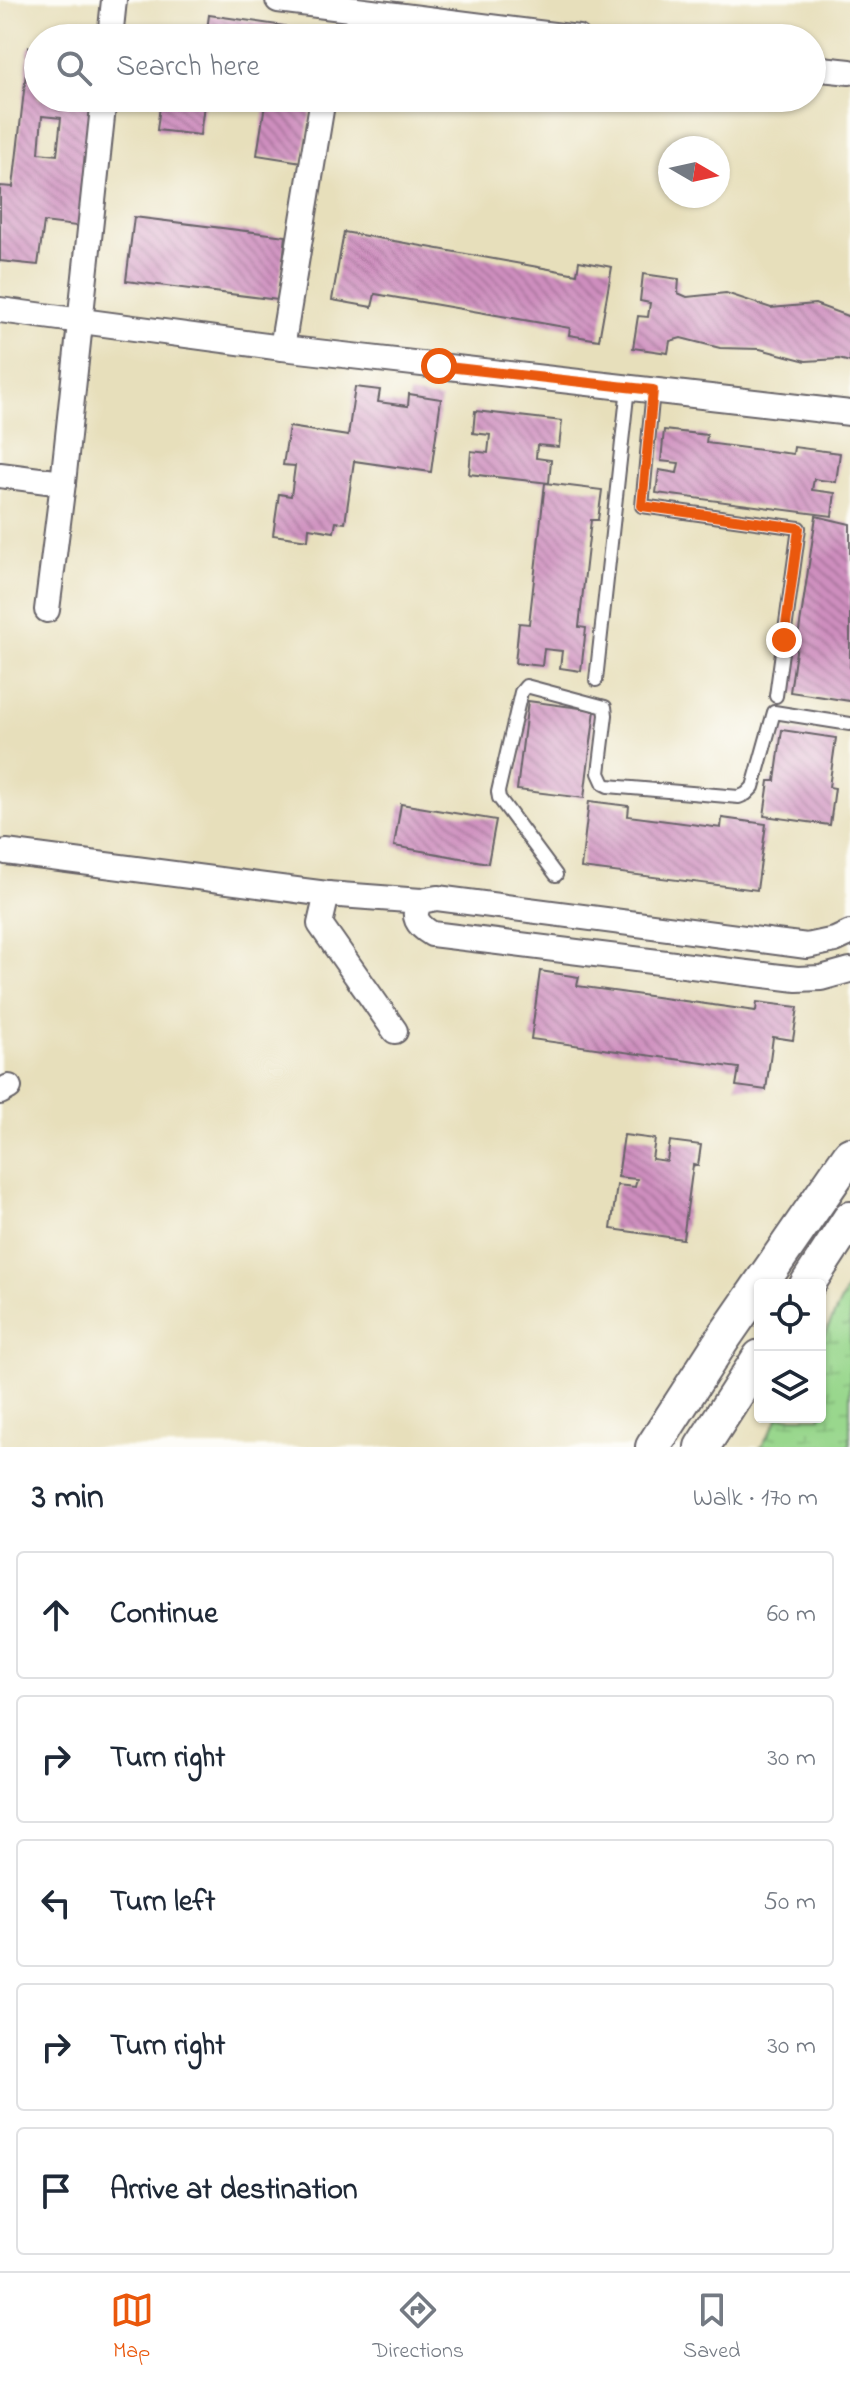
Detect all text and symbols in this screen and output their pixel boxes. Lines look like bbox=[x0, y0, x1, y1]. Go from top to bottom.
search box bbox=[24, 24, 826, 112]
icon: search bbox=[52, 46, 96, 90]
text: Search here bbox=[116, 46, 260, 90]
north arrow bbox=[658, 136, 730, 208]
route start bbox=[421, 348, 457, 384]
route end bbox=[766, 622, 802, 658]
map controls bbox=[754, 1279, 826, 1423]
button: locate bbox=[754, 1279, 826, 1351]
button: layers bbox=[754, 1351, 826, 1423]
text: 3 min bbox=[32, 1474, 104, 1524]
text: Walk · 170 m bbox=[693, 1480, 818, 1518]
icon: ahead bbox=[34, 1593, 78, 1637]
text: Continue bbox=[110, 1593, 218, 1637]
text: 60 m bbox=[767, 1596, 816, 1634]
icon: right bbox=[34, 1737, 78, 1781]
text: Turn right bbox=[110, 1737, 225, 1781]
text: 30 m bbox=[767, 1740, 816, 1778]
icon: left bbox=[34, 1881, 78, 1925]
text: Turn left bbox=[110, 1881, 215, 1925]
text: 50 m bbox=[763, 1884, 816, 1922]
icon: right bbox=[34, 2025, 78, 2069]
text: Turn right bbox=[110, 2025, 225, 2069]
text: 30 m bbox=[767, 2028, 816, 2066]
icon: arrive bbox=[34, 2169, 78, 2213]
text: Arrive at destination bbox=[110, 2169, 358, 2213]
tab: Map bbox=[110, 2288, 154, 2368]
tab: Directions bbox=[373, 2288, 464, 2368]
tab: Saved bbox=[683, 2288, 740, 2368]

